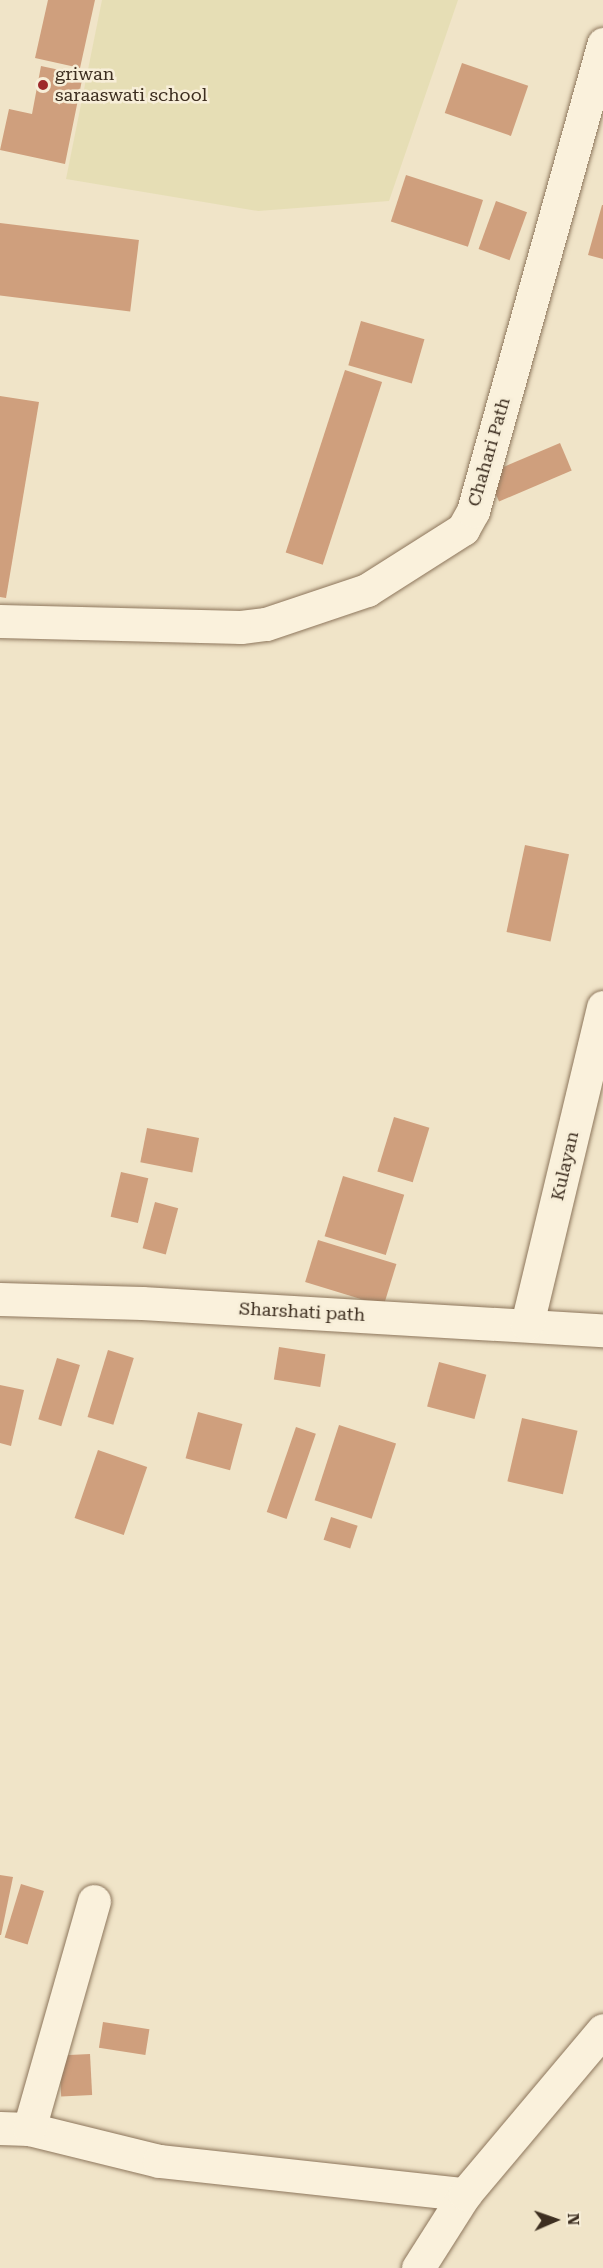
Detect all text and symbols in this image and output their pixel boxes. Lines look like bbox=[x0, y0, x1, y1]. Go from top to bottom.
place label: griwan saraaswati school bbox=[55, 64, 207, 106]
marker: griwan saraaswati school bbox=[36, 78, 50, 92]
street label: Chahari Path bbox=[463, 395, 515, 509]
street label: Kulayan bbox=[547, 1129, 583, 1203]
street label: Sharshati path bbox=[238, 1298, 366, 1326]
north arrow bbox=[525, 2190, 585, 2250]
text: N bbox=[564, 2213, 583, 2226]

